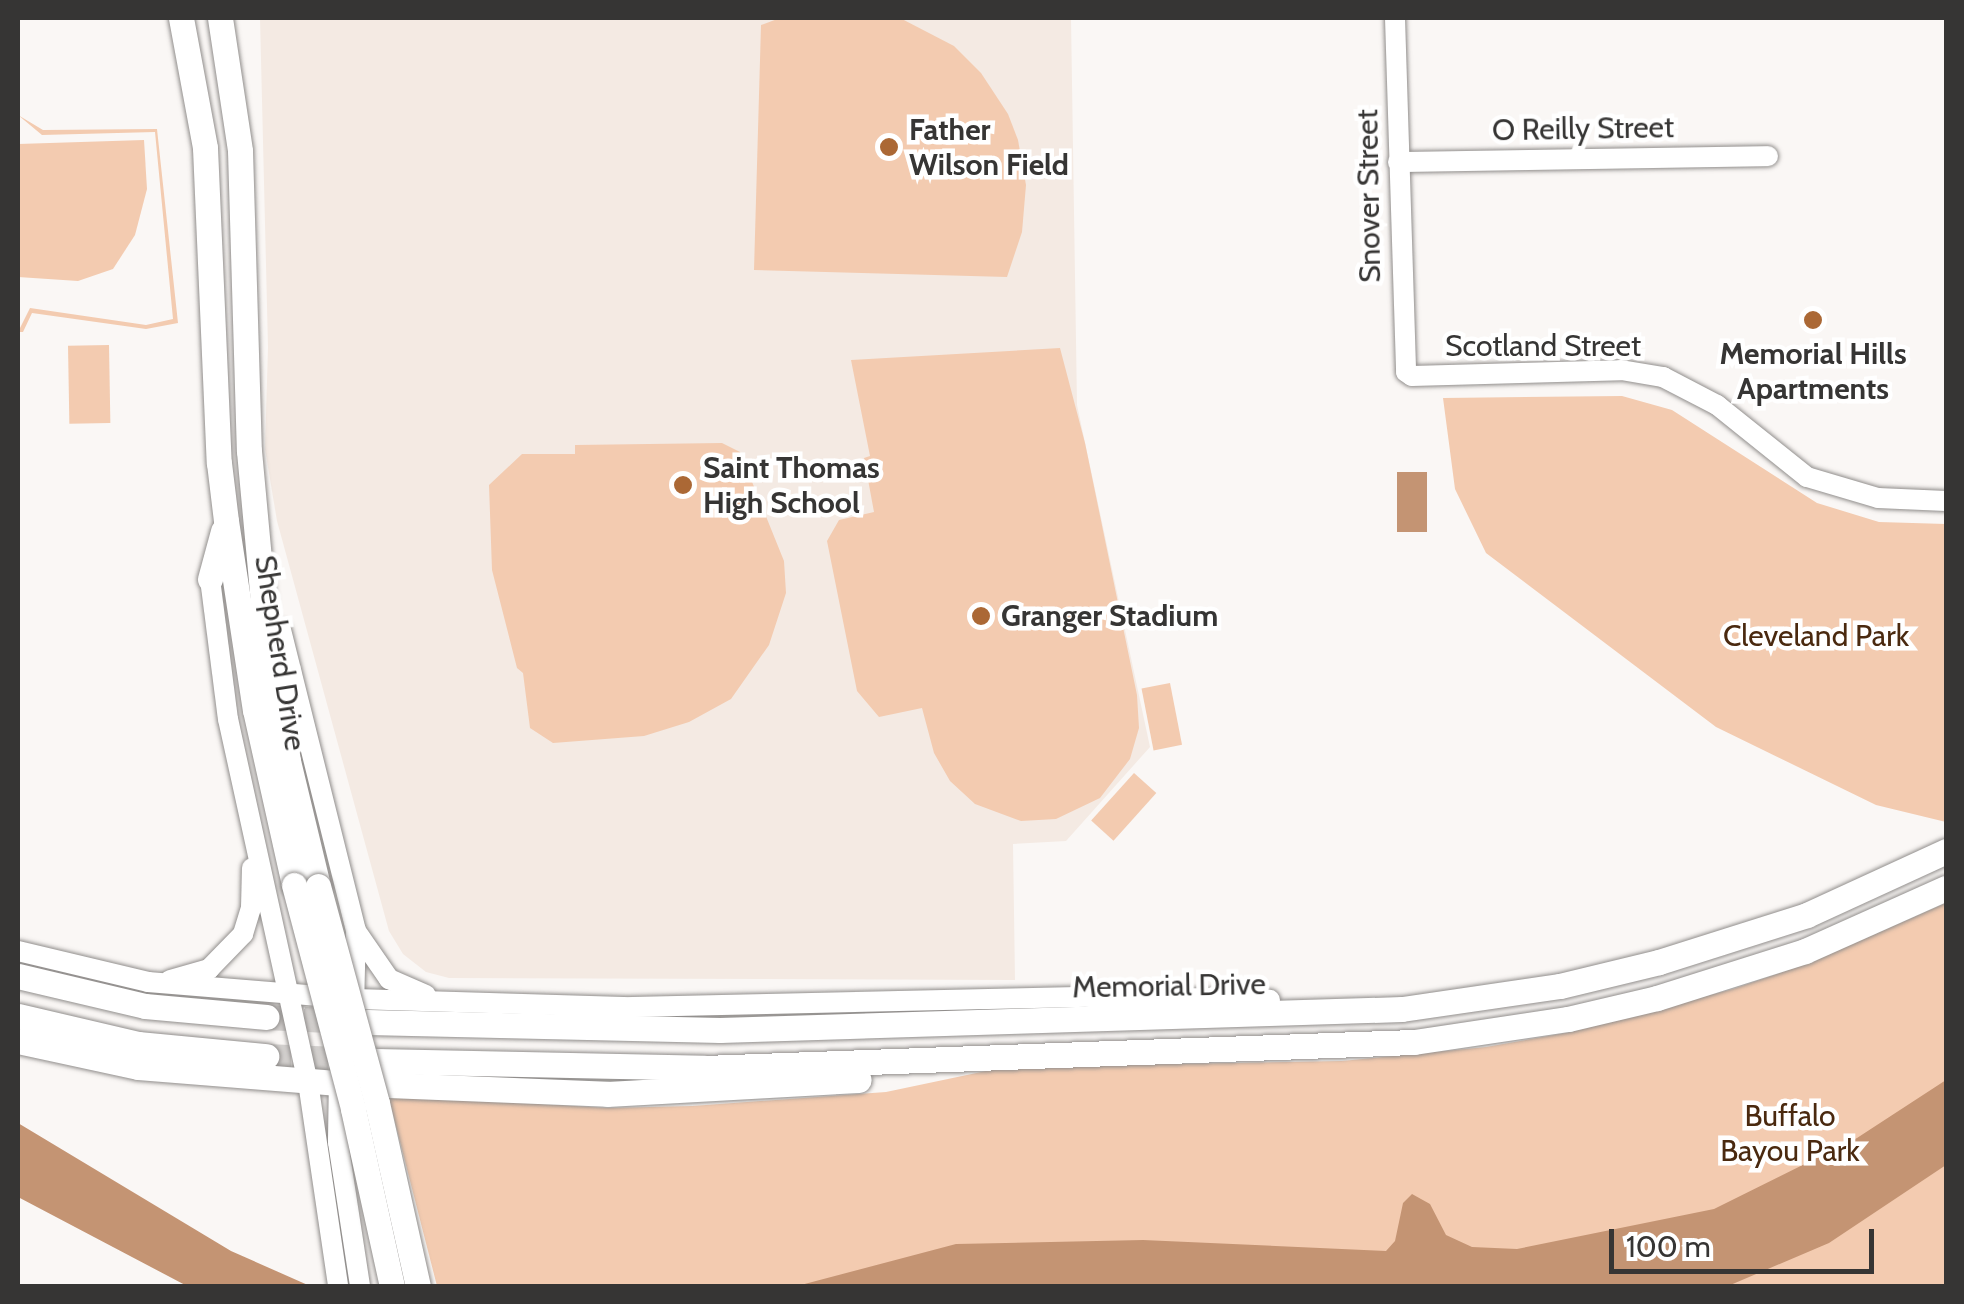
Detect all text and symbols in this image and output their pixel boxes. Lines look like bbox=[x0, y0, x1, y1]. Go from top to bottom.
street label: Snover Street bbox=[1349, 109, 1389, 283]
street label: O Reilly Street bbox=[1492, 109, 1674, 149]
place label: Father Wilson Field bbox=[909, 112, 1069, 182]
marker: Father Wilson Field bbox=[878, 136, 900, 158]
marker: Memorial Hills Apartments bbox=[1802, 309, 1824, 331]
street label: Scotland Street bbox=[1445, 328, 1641, 364]
place label: Memorial Hills Apartments bbox=[1719, 336, 1907, 406]
place label: Saint Thomas High School bbox=[703, 450, 880, 520]
marker: Saint Thomas High School bbox=[672, 474, 694, 496]
street label: Shepherd Drive bbox=[247, 553, 313, 753]
place label: Granger Stadium bbox=[1001, 598, 1218, 634]
marker: Granger Stadium bbox=[970, 605, 992, 627]
park label: Cleveland Park bbox=[1723, 618, 1909, 654]
street label: Memorial Drive bbox=[1072, 966, 1266, 1006]
park label: Buffalo Bayou Park bbox=[1720, 1098, 1860, 1168]
scale bar bbox=[1614, 1209, 1879, 1271]
text: 100 m bbox=[1626, 1228, 1711, 1265]

